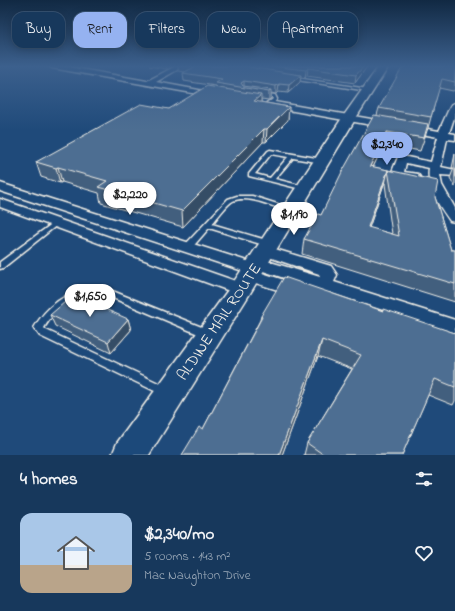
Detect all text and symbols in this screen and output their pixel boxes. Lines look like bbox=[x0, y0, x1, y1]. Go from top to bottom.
chip: Buy bbox=[12, 12, 65, 48]
chip: Rent bbox=[73, 12, 127, 48]
chip: Filters bbox=[135, 12, 199, 48]
chip: New bbox=[207, 12, 260, 48]
chip: Apartment bbox=[268, 12, 358, 48]
pin: $2,340 bbox=[354, 132, 420, 166]
text: $2,340 bbox=[371, 135, 403, 154]
pin: $2,220 bbox=[97, 182, 163, 216]
text: $2,220 bbox=[112, 185, 148, 204]
pin: $1,190 bbox=[261, 202, 327, 236]
text: $1,190 bbox=[280, 205, 308, 224]
street label: ALDINE MAIL ROUTE bbox=[171, 258, 268, 386]
pin: $1,650 bbox=[57, 284, 123, 318]
text: $1,650 bbox=[73, 287, 107, 306]
text: 4 homes bbox=[20, 467, 78, 492]
icon: filters bbox=[413, 468, 435, 490]
text: $2,340/mo bbox=[144, 522, 214, 547]
icon: home bbox=[52, 529, 100, 577]
icon: heart bbox=[413, 542, 435, 564]
text: 5 rooms · 143 m² bbox=[144, 547, 230, 566]
text: Mac Naughton Drive bbox=[144, 566, 251, 585]

